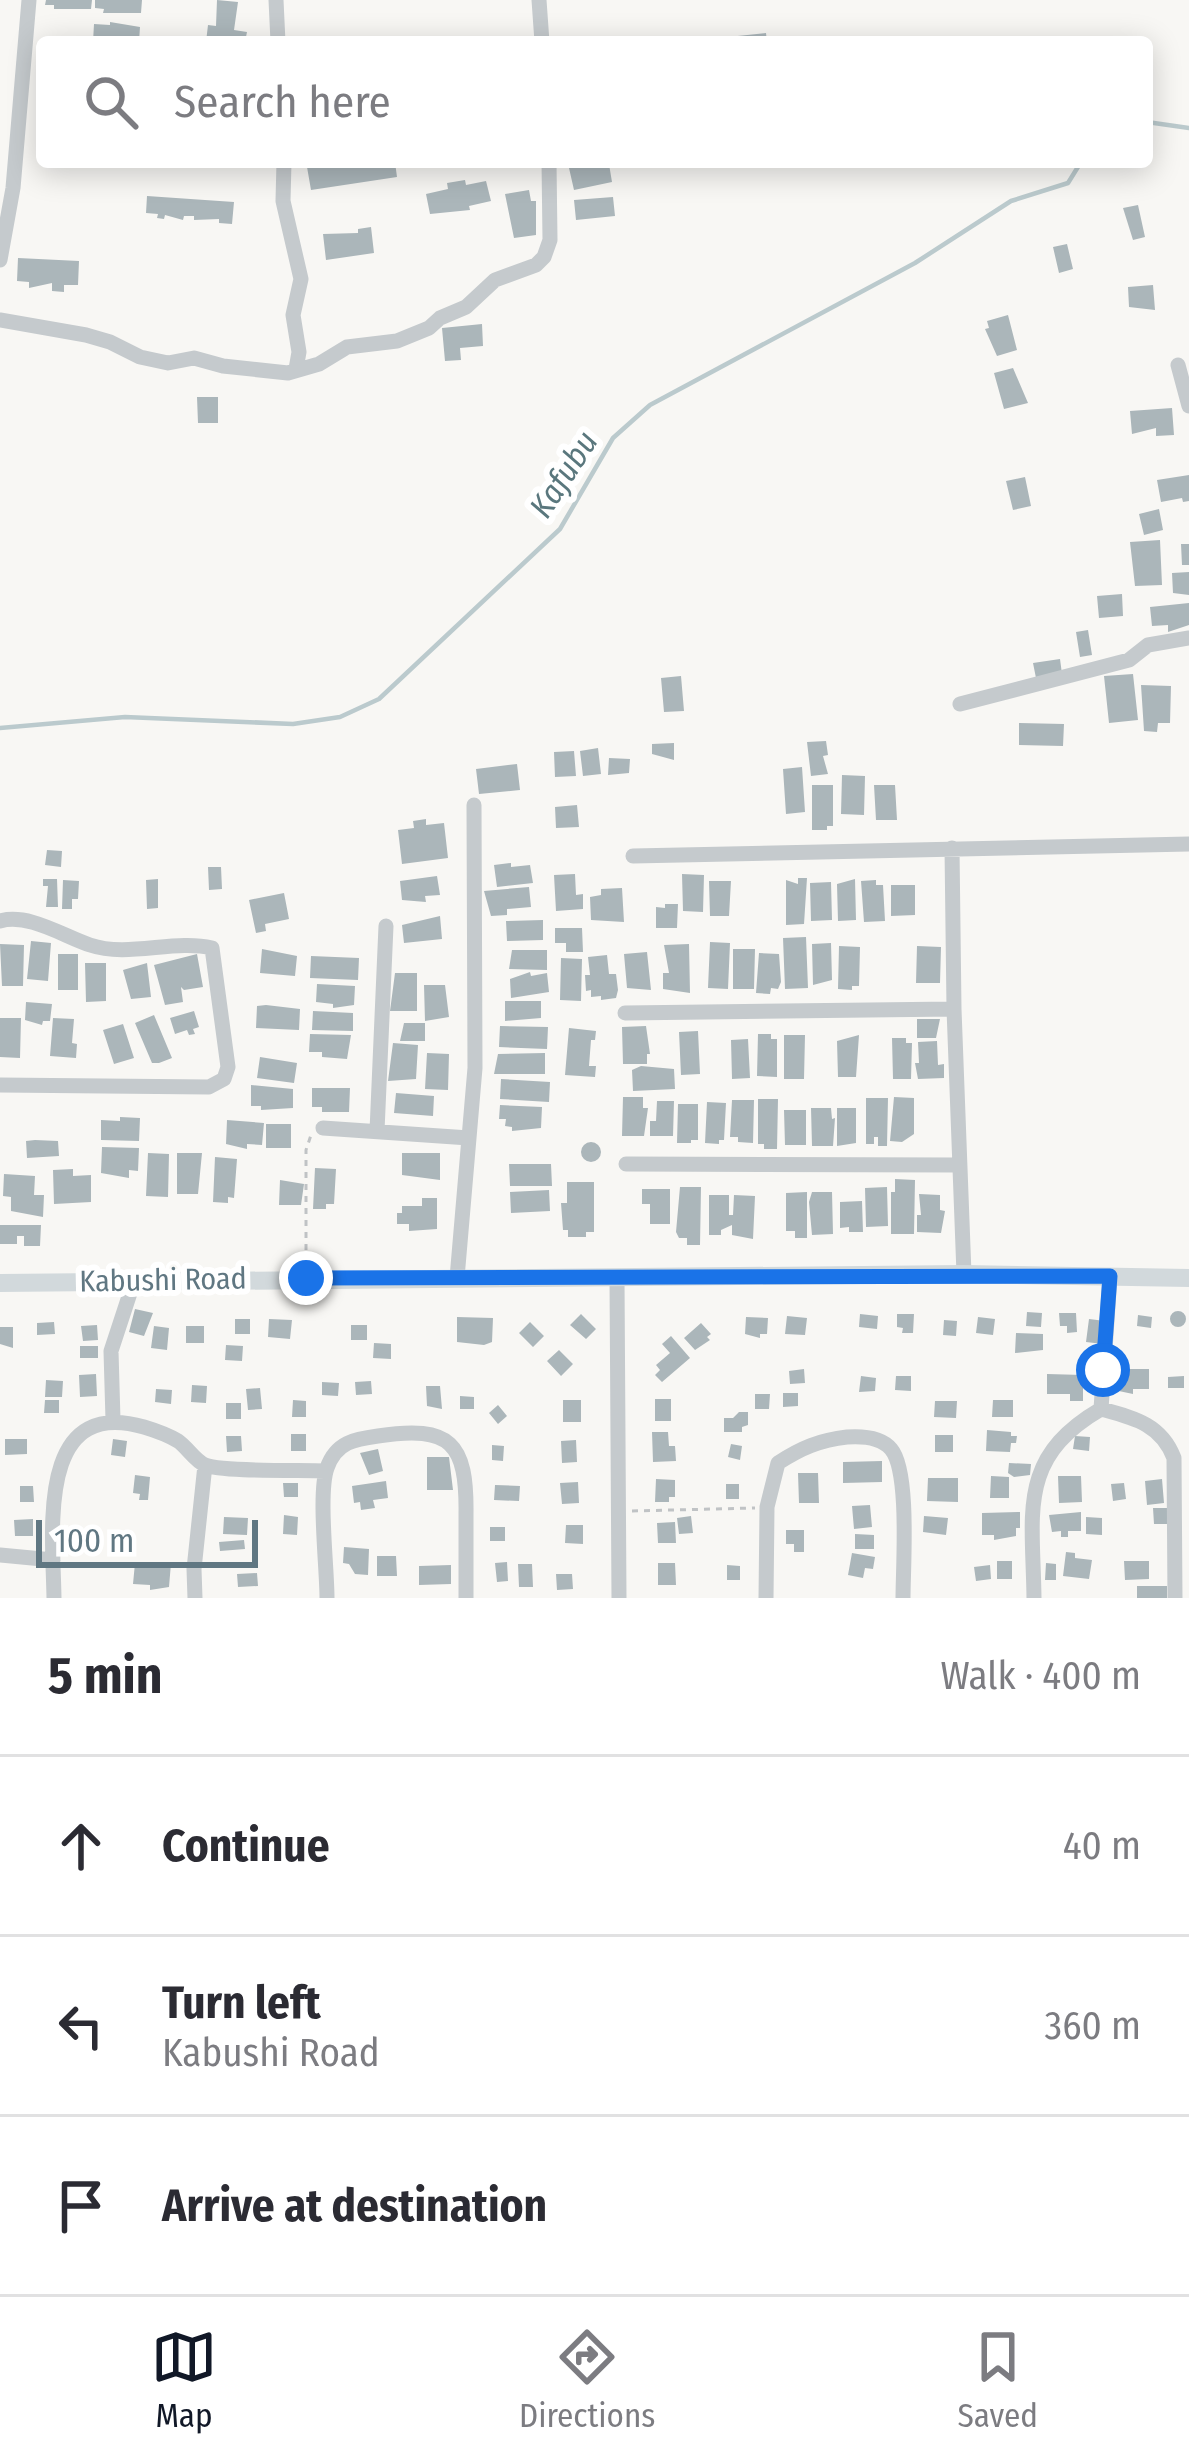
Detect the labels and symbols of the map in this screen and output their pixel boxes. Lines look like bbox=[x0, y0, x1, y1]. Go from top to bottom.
water label: Kafubu bbox=[521, 424, 607, 526]
route end bbox=[279, 1251, 333, 1305]
street label: Kabushi Road bbox=[79, 1261, 247, 1299]
route start bbox=[1076, 1343, 1130, 1397]
scale bar bbox=[36, 1514, 258, 1567]

